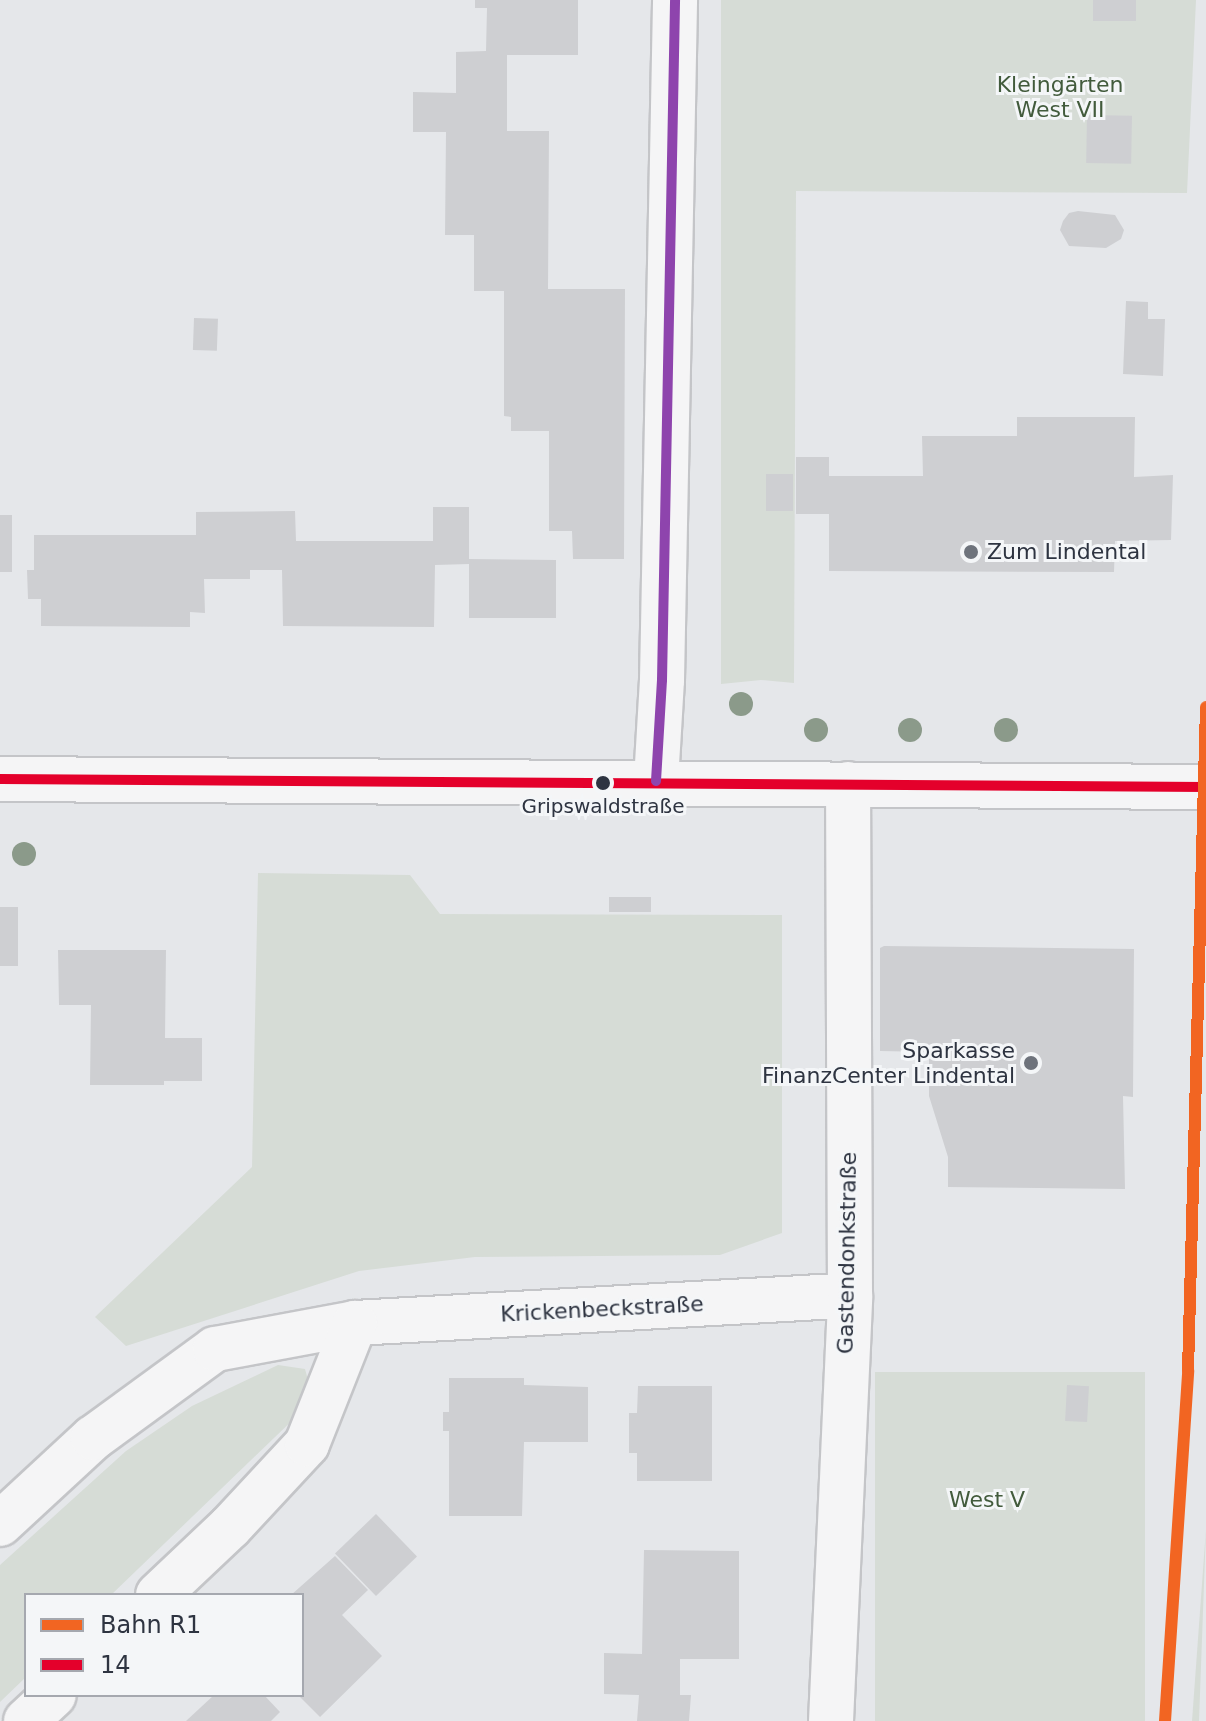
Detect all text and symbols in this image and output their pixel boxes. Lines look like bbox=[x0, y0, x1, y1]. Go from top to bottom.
park label: Kleingärten West VII bbox=[997, 71, 1123, 122]
place label: Zum Lindental bbox=[987, 539, 1146, 565]
marker: Zum Lindental bbox=[962, 543, 980, 561]
marker: Gripswaldstraße bbox=[595, 775, 611, 791]
place label: Gripswaldstraße bbox=[522, 794, 684, 818]
place label: Sparkasse FinanzCenter Lindental bbox=[762, 1037, 1015, 1088]
marker: Sparkasse FinanzCenter Lindental bbox=[1022, 1054, 1040, 1072]
street label: Gastendonkstraße bbox=[832, 1152, 862, 1354]
street label: Krickenbeckstraße bbox=[500, 1290, 704, 1328]
park label: West V bbox=[949, 1487, 1025, 1513]
legend bbox=[24, 1593, 304, 1697]
text: Bahn R1 bbox=[100, 1611, 201, 1639]
text: 14 bbox=[100, 1651, 131, 1679]

